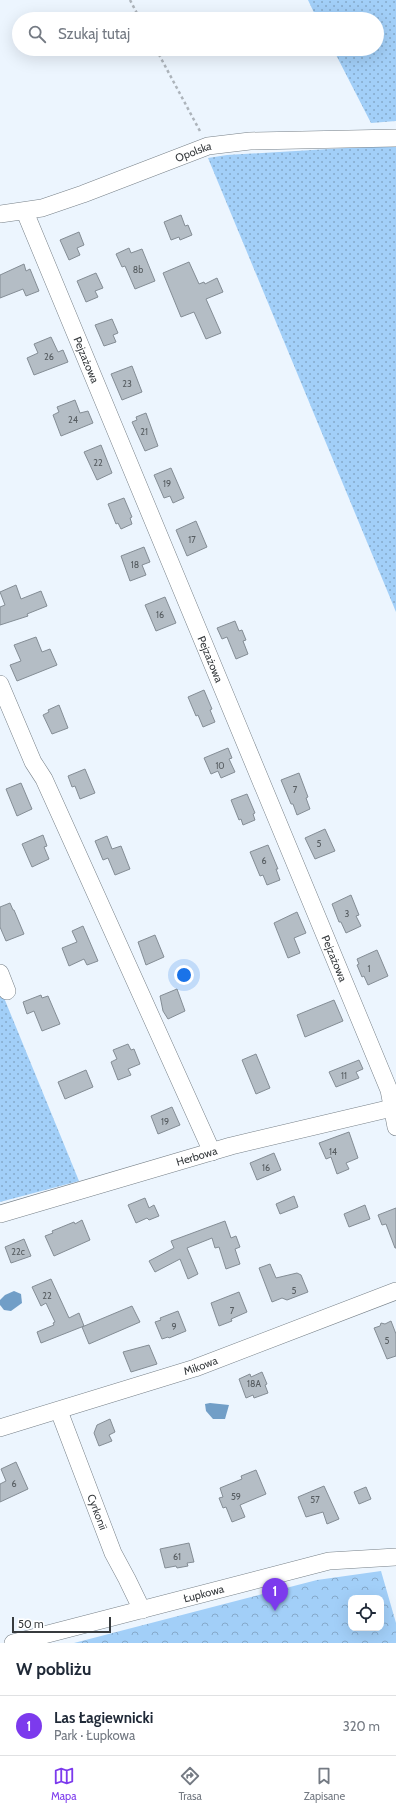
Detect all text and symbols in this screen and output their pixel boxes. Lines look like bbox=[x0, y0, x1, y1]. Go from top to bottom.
search box bbox=[12, 12, 384, 56]
icon: search bbox=[26, 23, 48, 45]
text: Szukaj tutaj bbox=[58, 25, 130, 43]
street label: Opolska bbox=[173, 139, 213, 165]
house number: 8b bbox=[133, 264, 143, 275]
street label: Pejzażowa bbox=[70, 334, 102, 386]
house number: 26 bbox=[44, 351, 54, 362]
house number: 23 bbox=[122, 378, 132, 389]
house number: 24 bbox=[68, 414, 78, 425]
house number: 21 bbox=[140, 426, 148, 437]
house number: 22 bbox=[93, 457, 103, 468]
house number: 19 bbox=[163, 478, 171, 489]
house number: 17 bbox=[188, 534, 196, 545]
house number: 18 bbox=[131, 559, 139, 570]
house number: 16 bbox=[156, 609, 164, 620]
street label: Pejzażowa bbox=[195, 634, 226, 685]
house number: 10 bbox=[215, 760, 225, 771]
house number: 7 bbox=[293, 784, 298, 795]
house number: 5 bbox=[317, 838, 322, 849]
house number: 6 bbox=[261, 855, 267, 866]
house number: 3 bbox=[345, 908, 350, 919]
street label: Pejzażowa bbox=[319, 933, 351, 984]
house number: 1 bbox=[368, 963, 371, 974]
your location bbox=[174, 965, 194, 985]
house number: 11 bbox=[341, 1070, 347, 1081]
house number: 19 bbox=[161, 1116, 169, 1127]
street label: Herbowa bbox=[174, 1143, 220, 1169]
house number: 14 bbox=[329, 1146, 337, 1157]
house number: 16 bbox=[262, 1162, 270, 1173]
house number: 22c bbox=[11, 1246, 25, 1257]
house number: 5 bbox=[292, 1285, 297, 1296]
house number: 22 bbox=[42, 1290, 52, 1301]
house number: 7 bbox=[230, 1305, 235, 1316]
house number: 9 bbox=[171, 1321, 177, 1332]
house number: 5 bbox=[385, 1335, 390, 1346]
street label: Mikowa bbox=[182, 1353, 220, 1378]
house number: 18A bbox=[247, 1378, 261, 1389]
house number: 6 bbox=[11, 1478, 17, 1489]
house number: 59 bbox=[231, 1491, 241, 1502]
street label: Cyrkonii bbox=[84, 1492, 111, 1532]
house number: 57 bbox=[310, 1494, 320, 1505]
house number: 61 bbox=[173, 1551, 181, 1562]
pin: 1 bbox=[262, 1578, 288, 1611]
street label: Łupkowa bbox=[182, 1581, 226, 1605]
map controls bbox=[348, 1595, 384, 1631]
button: locate bbox=[348, 1595, 384, 1631]
scale bar bbox=[12, 1615, 111, 1634]
text: 50 m bbox=[18, 1617, 44, 1631]
text: W pobliżu bbox=[16, 1659, 91, 1679]
text: Las Łagiewnicki bbox=[54, 1709, 153, 1727]
text: 1 bbox=[27, 1718, 31, 1734]
text: 320 m bbox=[343, 1718, 380, 1734]
text: Park · Łupkowa bbox=[54, 1727, 135, 1743]
tab: Mapa bbox=[51, 1765, 77, 1803]
tab: Trasa bbox=[178, 1765, 202, 1803]
tab: Zapisane bbox=[304, 1765, 345, 1803]

